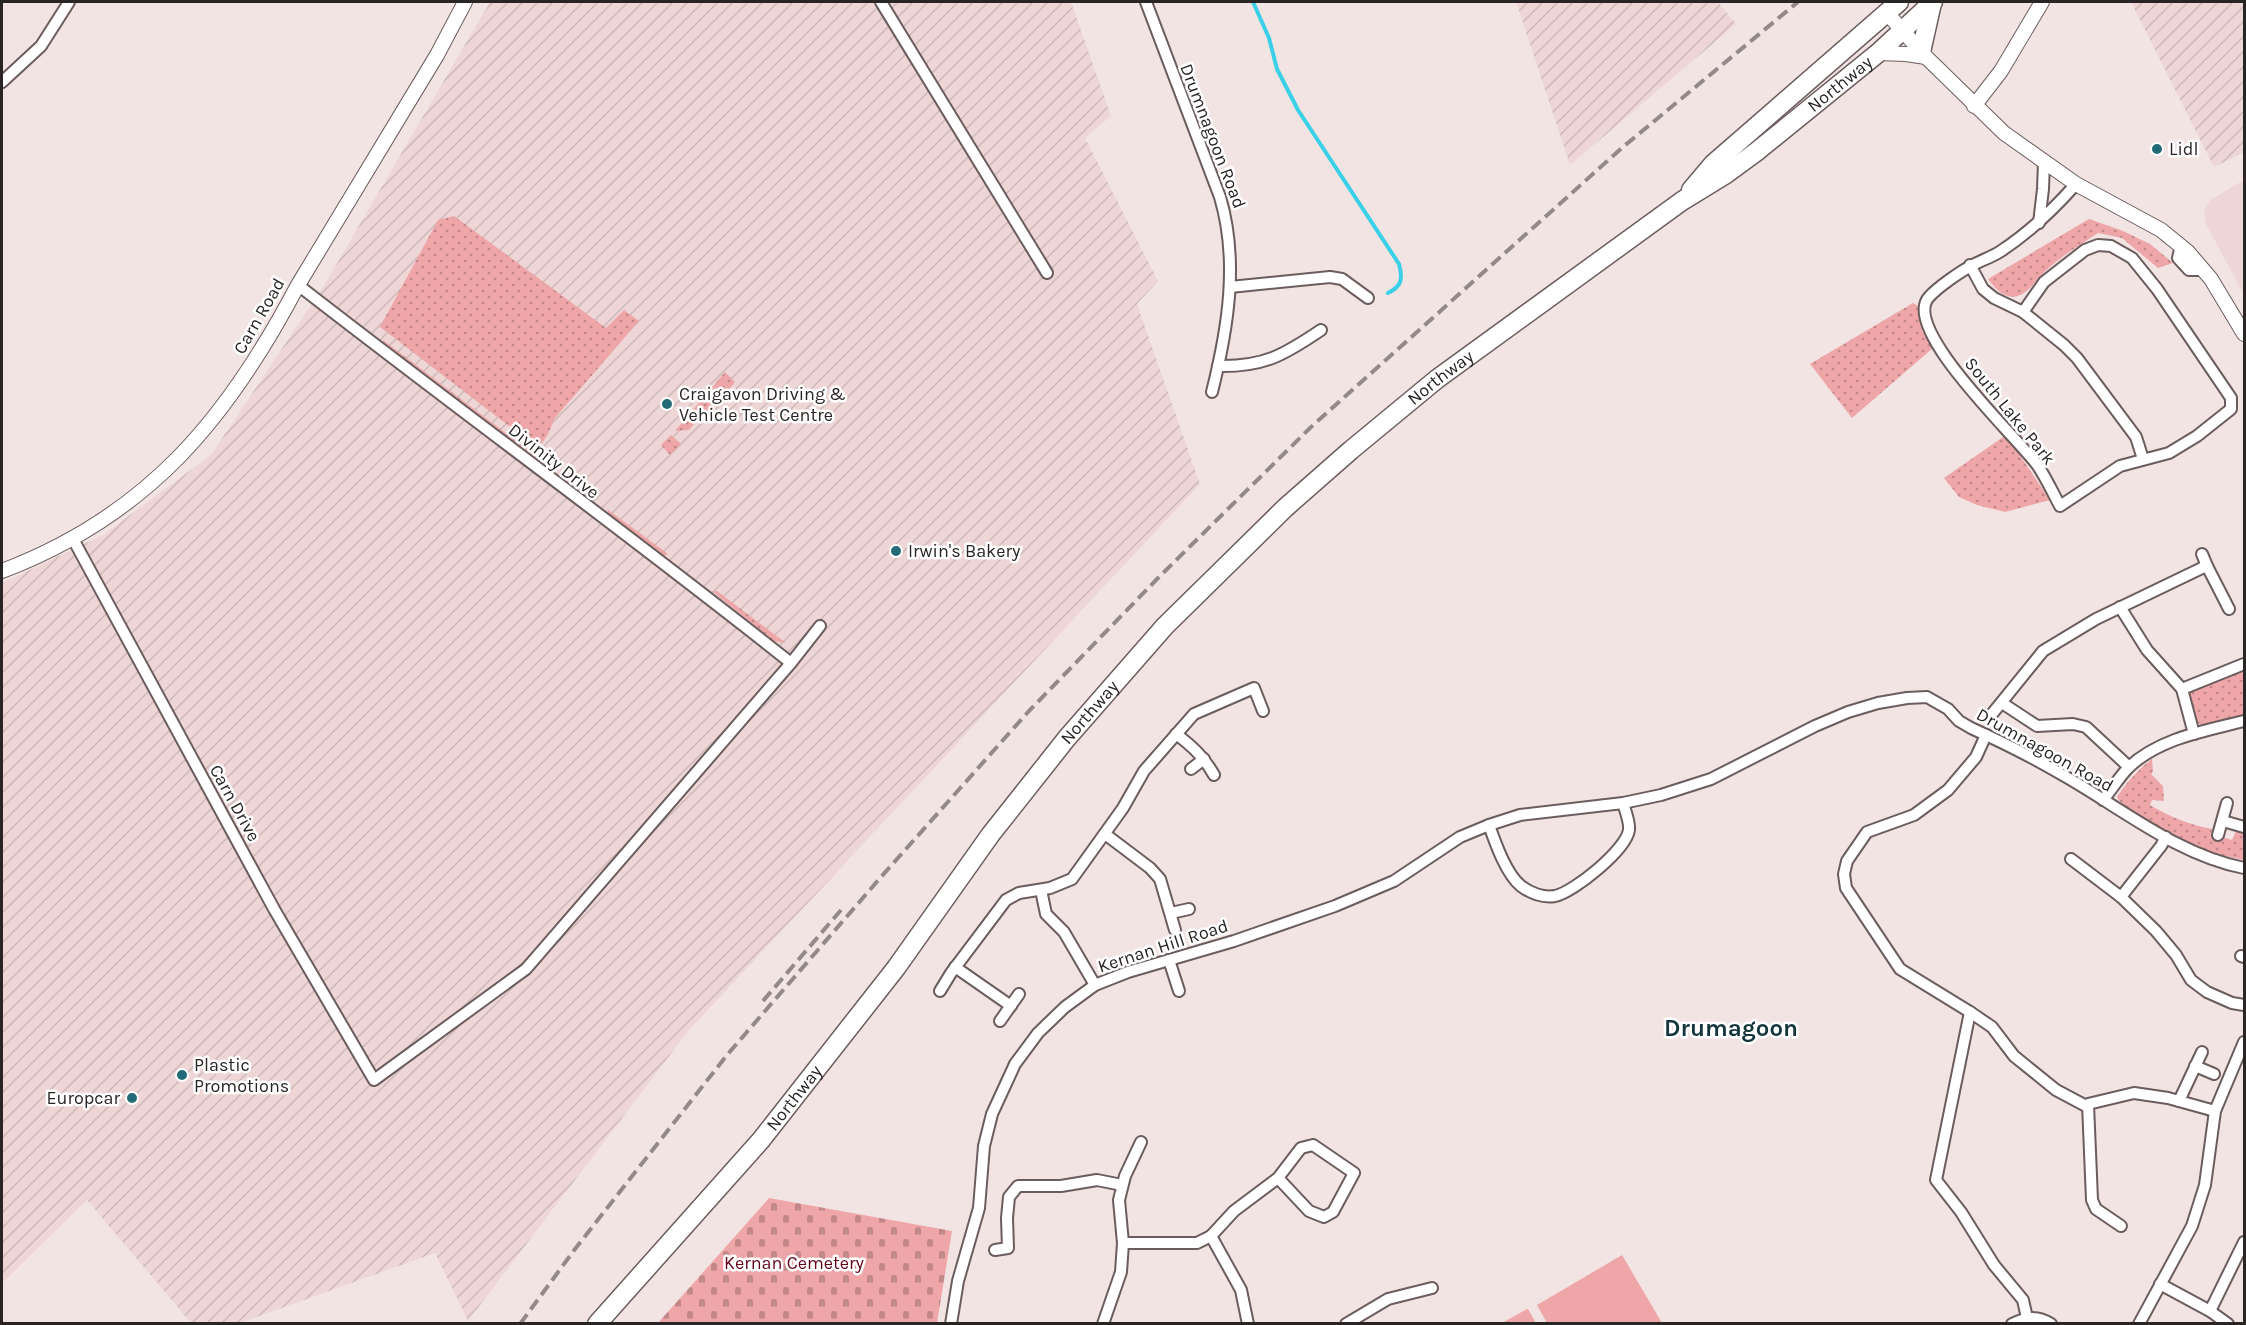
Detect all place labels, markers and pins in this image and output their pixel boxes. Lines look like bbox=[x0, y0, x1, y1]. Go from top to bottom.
place label: Lidl bbox=[2169, 138, 2198, 160]
marker: Lidl bbox=[2150, 142, 2164, 156]
place label: Craigavon Driving & Vehicle Test Centre bbox=[679, 383, 846, 426]
marker: Craigavon Driving & Vehicle Test Centre bbox=[660, 397, 674, 411]
place label: Irwin's Bakery bbox=[908, 540, 1021, 562]
marker: Irwin's Bakery bbox=[889, 544, 903, 558]
place label: Plastic Promotions bbox=[194, 1054, 289, 1097]
marker: Plastic Promotions bbox=[175, 1068, 189, 1082]
place label: Europcar bbox=[46, 1087, 120, 1109]
marker: Europcar bbox=[125, 1091, 139, 1105]

